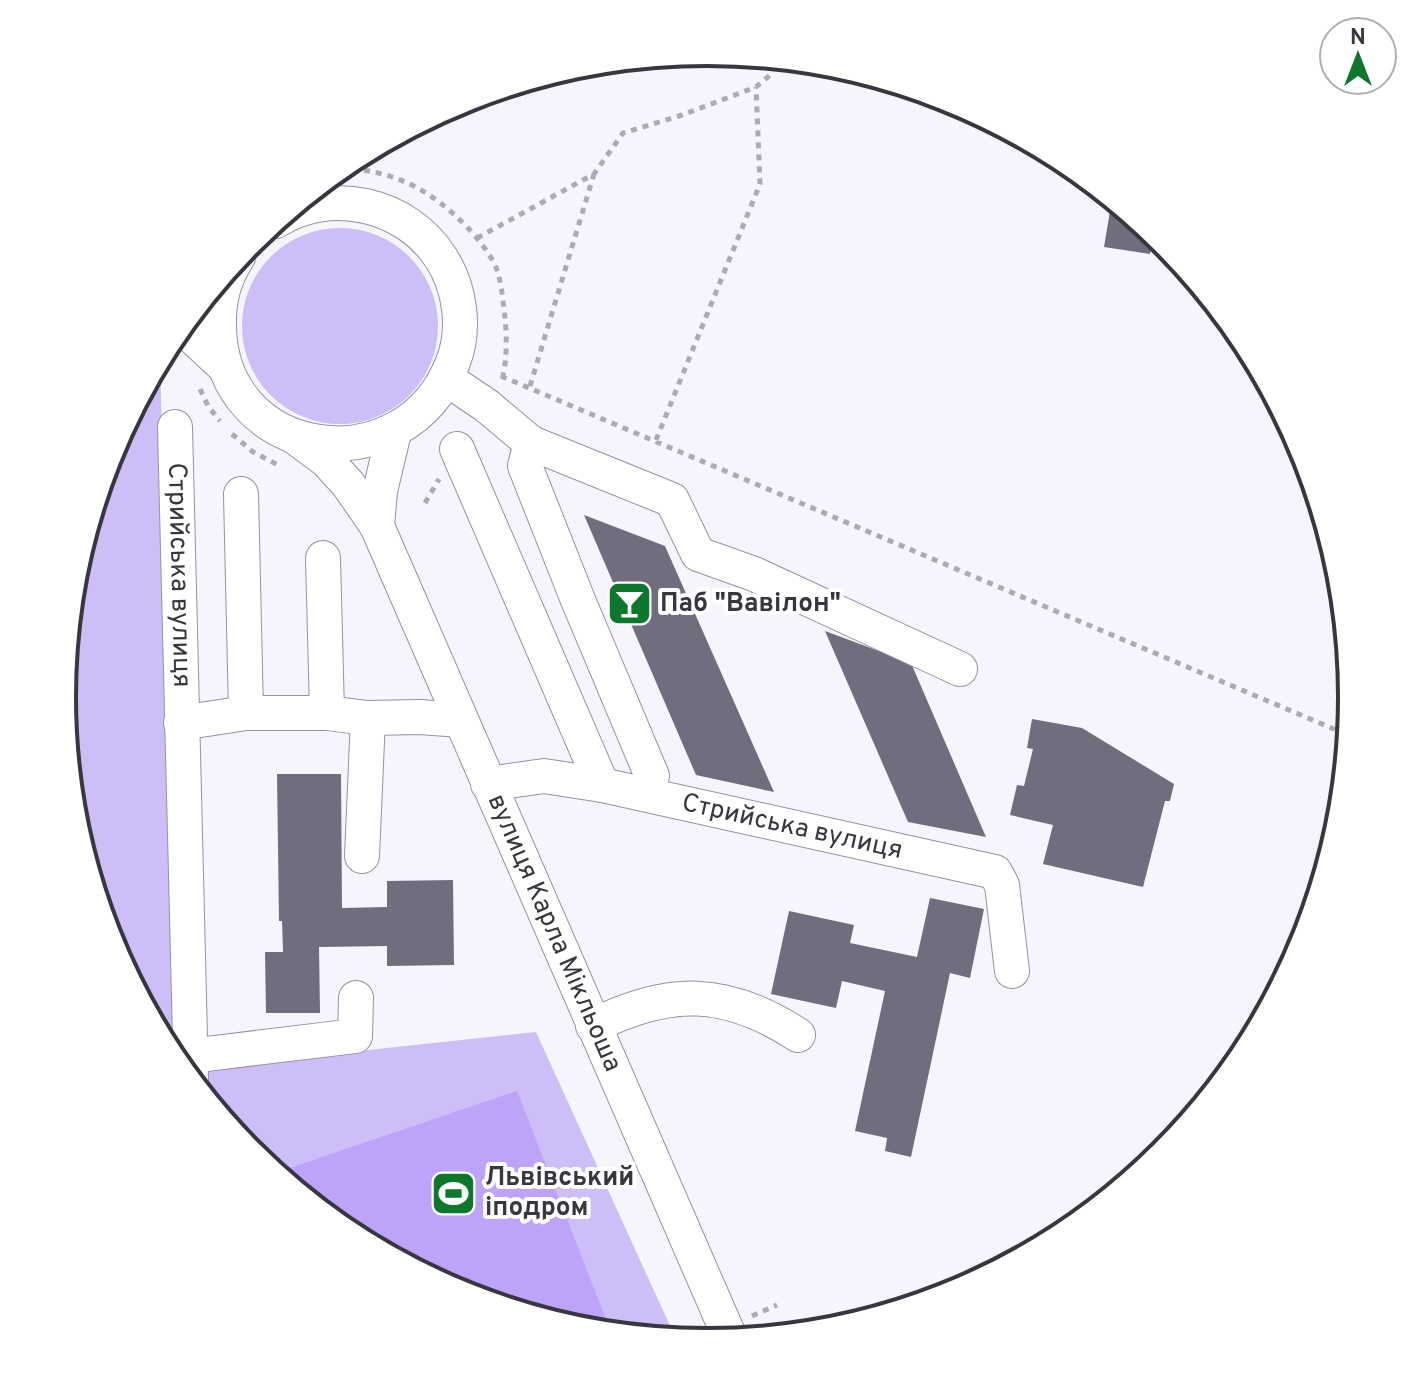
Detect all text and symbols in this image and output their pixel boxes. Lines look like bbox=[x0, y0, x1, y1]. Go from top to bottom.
north arrow bbox=[1318, 16, 1398, 96]
text: N bbox=[1350, 25, 1366, 52]
street label: Стрийська вулиця bbox=[159, 462, 198, 688]
bar icon: Паб "Вавілон" bbox=[605, 580, 653, 628]
place label: Паб "Вавілон" bbox=[660, 588, 841, 621]
street label: Стрийська вулиця bbox=[679, 787, 906, 868]
street label: вулиця Карла Мікльоша bbox=[479, 789, 629, 1077]
place label: Львівський іподром bbox=[485, 1162, 634, 1225]
sports icon: Львівський іподром bbox=[430, 1169, 478, 1217]

